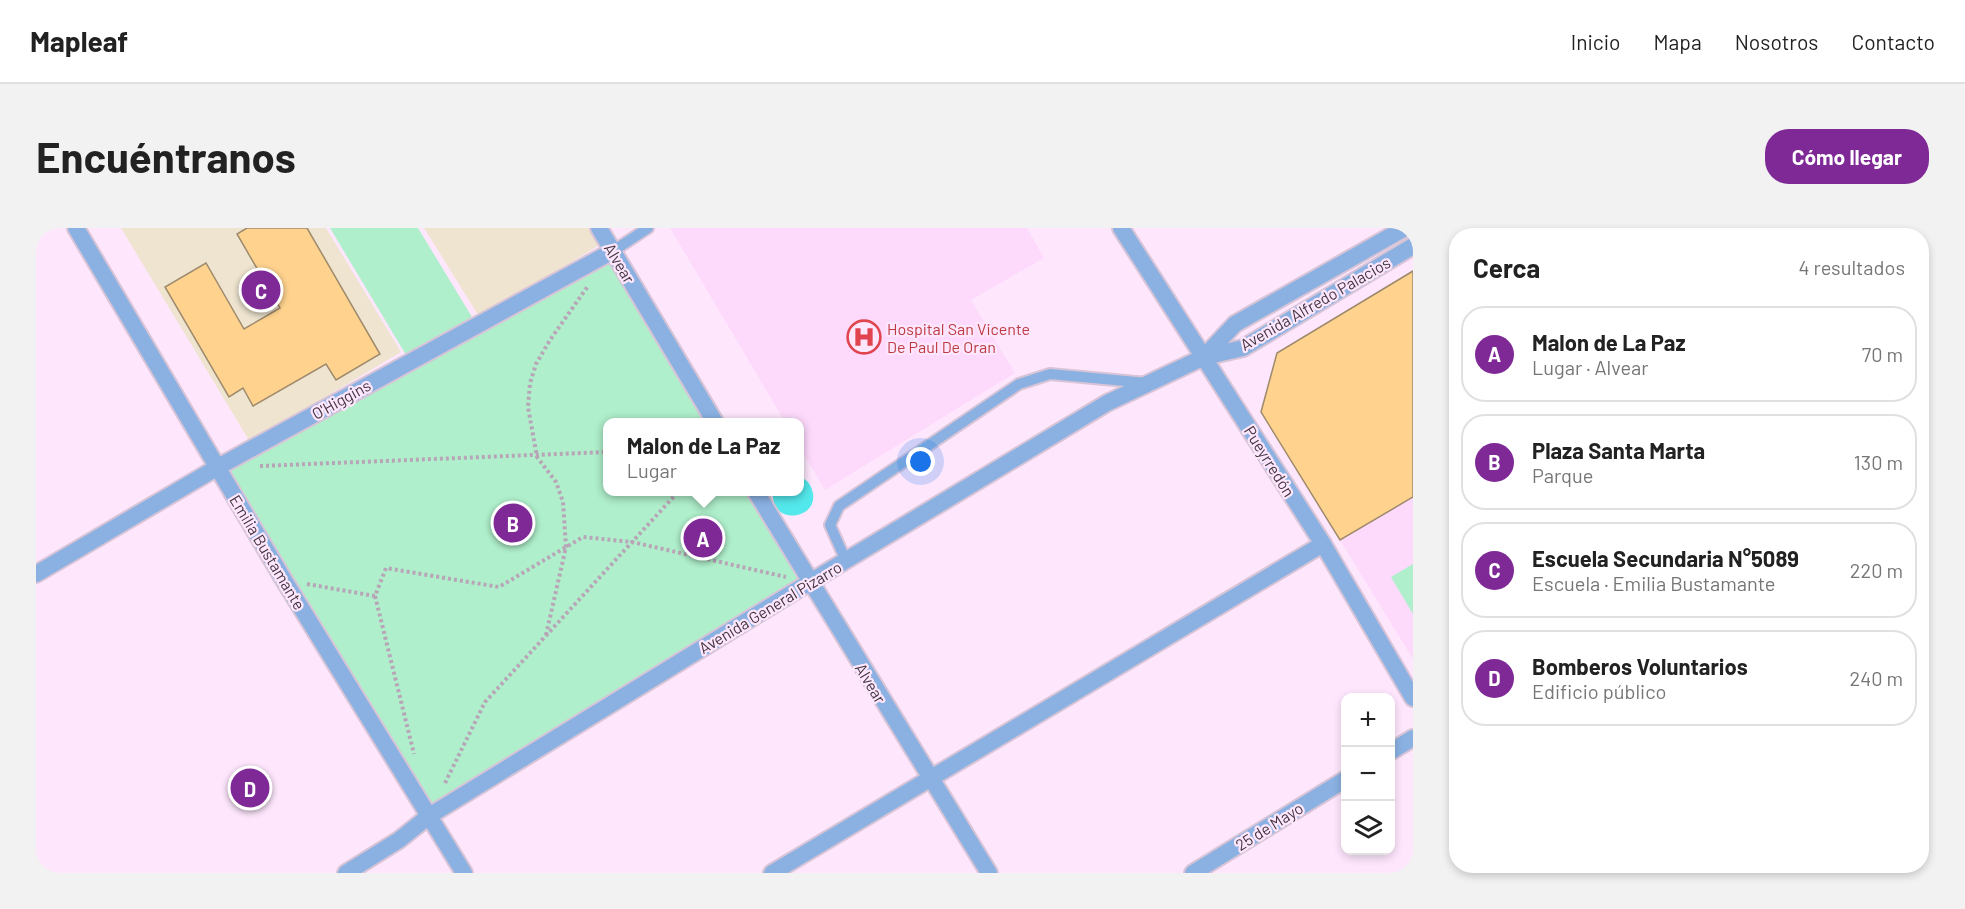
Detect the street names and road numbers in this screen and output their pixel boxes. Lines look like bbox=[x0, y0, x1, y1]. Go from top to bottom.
street label: Alvear bbox=[601, 240, 639, 287]
street label: Avenida Alfredo Palacios bbox=[1237, 252, 1393, 354]
street label: O'Higgins bbox=[308, 375, 374, 423]
street label: Pueyrredón bbox=[1241, 422, 1299, 500]
street label: Emilia Bustamante bbox=[226, 491, 310, 613]
street label: Avenida General Pizarro bbox=[695, 557, 845, 657]
street label: Alvear bbox=[852, 660, 890, 707]
street label: 25 de Mayo bbox=[1232, 798, 1306, 854]

